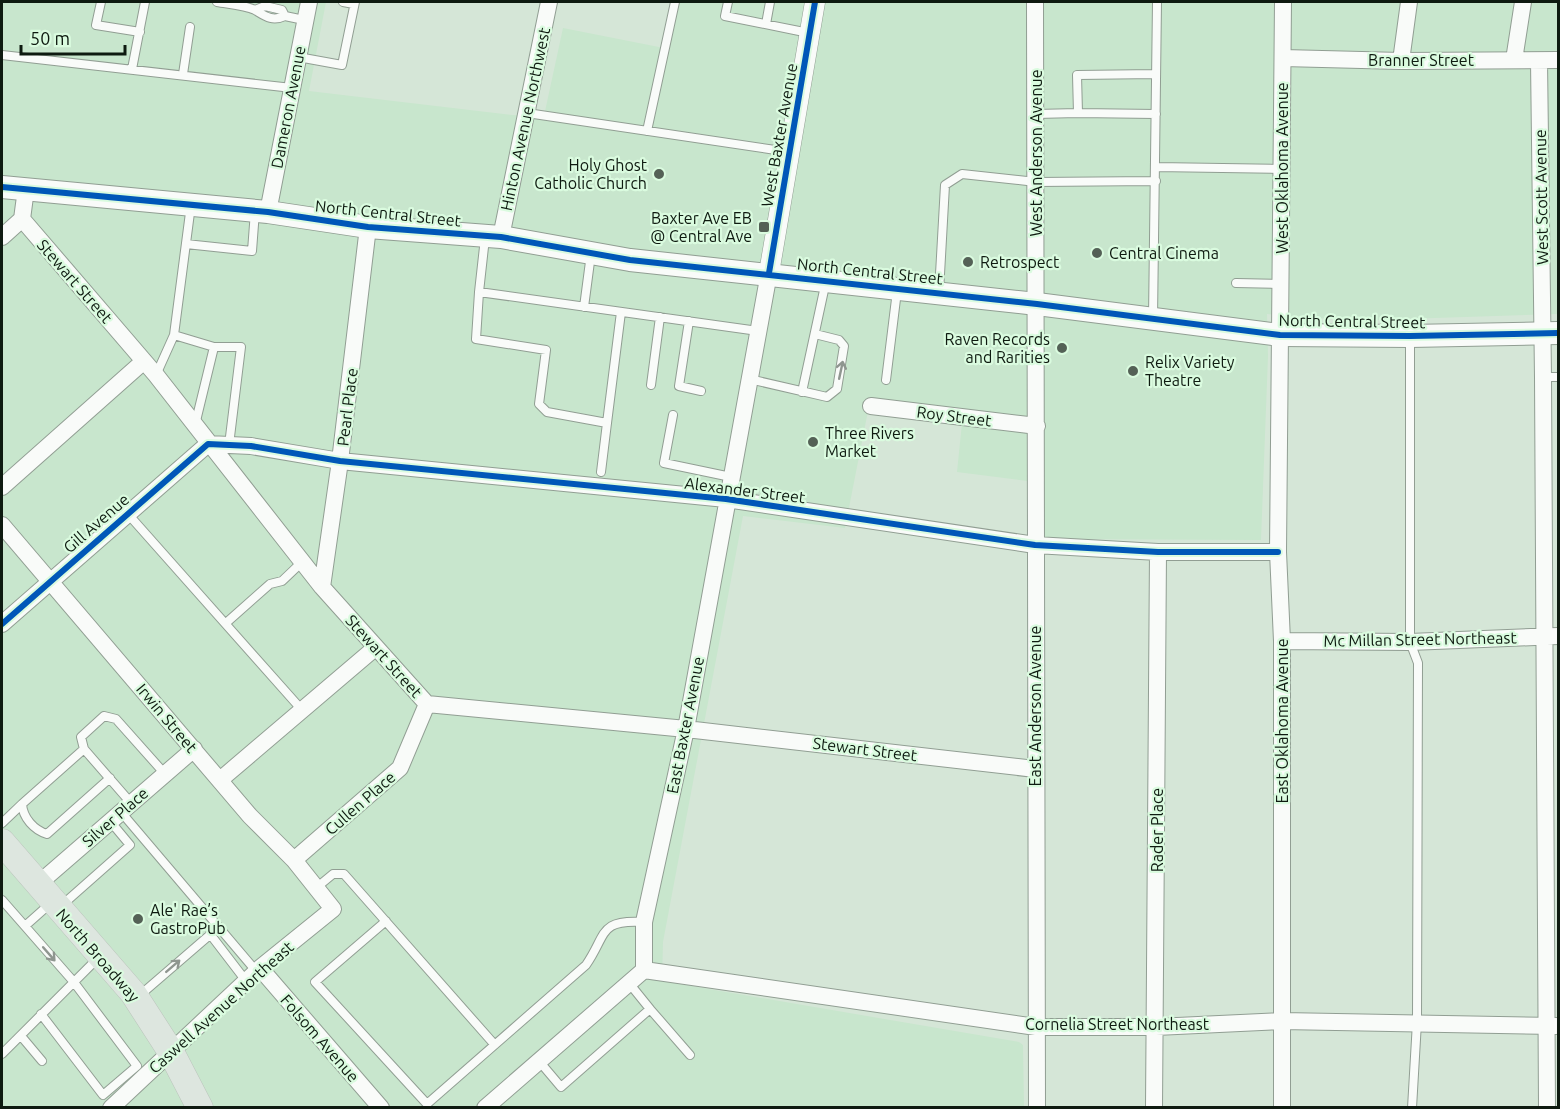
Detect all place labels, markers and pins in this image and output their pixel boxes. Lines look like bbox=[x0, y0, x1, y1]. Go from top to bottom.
place label: Holy Ghost Catholic Church bbox=[534, 156, 648, 192]
marker: Holy Ghost Catholic Church bbox=[652, 167, 666, 181]
place label: Baxter Ave EB @ Central Ave bbox=[650, 209, 752, 245]
marker: Baxter Ave EB @ Central Ave bbox=[757, 220, 771, 234]
place label: Central Cinema bbox=[1109, 244, 1219, 262]
marker: Central Cinema bbox=[1090, 246, 1104, 260]
place label: Retrospect bbox=[980, 253, 1060, 271]
marker: Retrospect bbox=[961, 255, 975, 269]
place label: Raven Records and Rarities bbox=[945, 330, 1050, 366]
marker: Raven Records and Rarities bbox=[1055, 341, 1069, 355]
place label: Relix Variety Theatre bbox=[1145, 353, 1235, 389]
marker: Relix Variety Theatre bbox=[1126, 364, 1140, 378]
place label: Three Rivers Market bbox=[825, 424, 914, 460]
marker: Three Rivers Market bbox=[806, 435, 820, 449]
place label: Ale' Rae’s GastroPub bbox=[150, 901, 226, 937]
marker: Ale' Rae’s GastroPub bbox=[131, 912, 145, 926]

